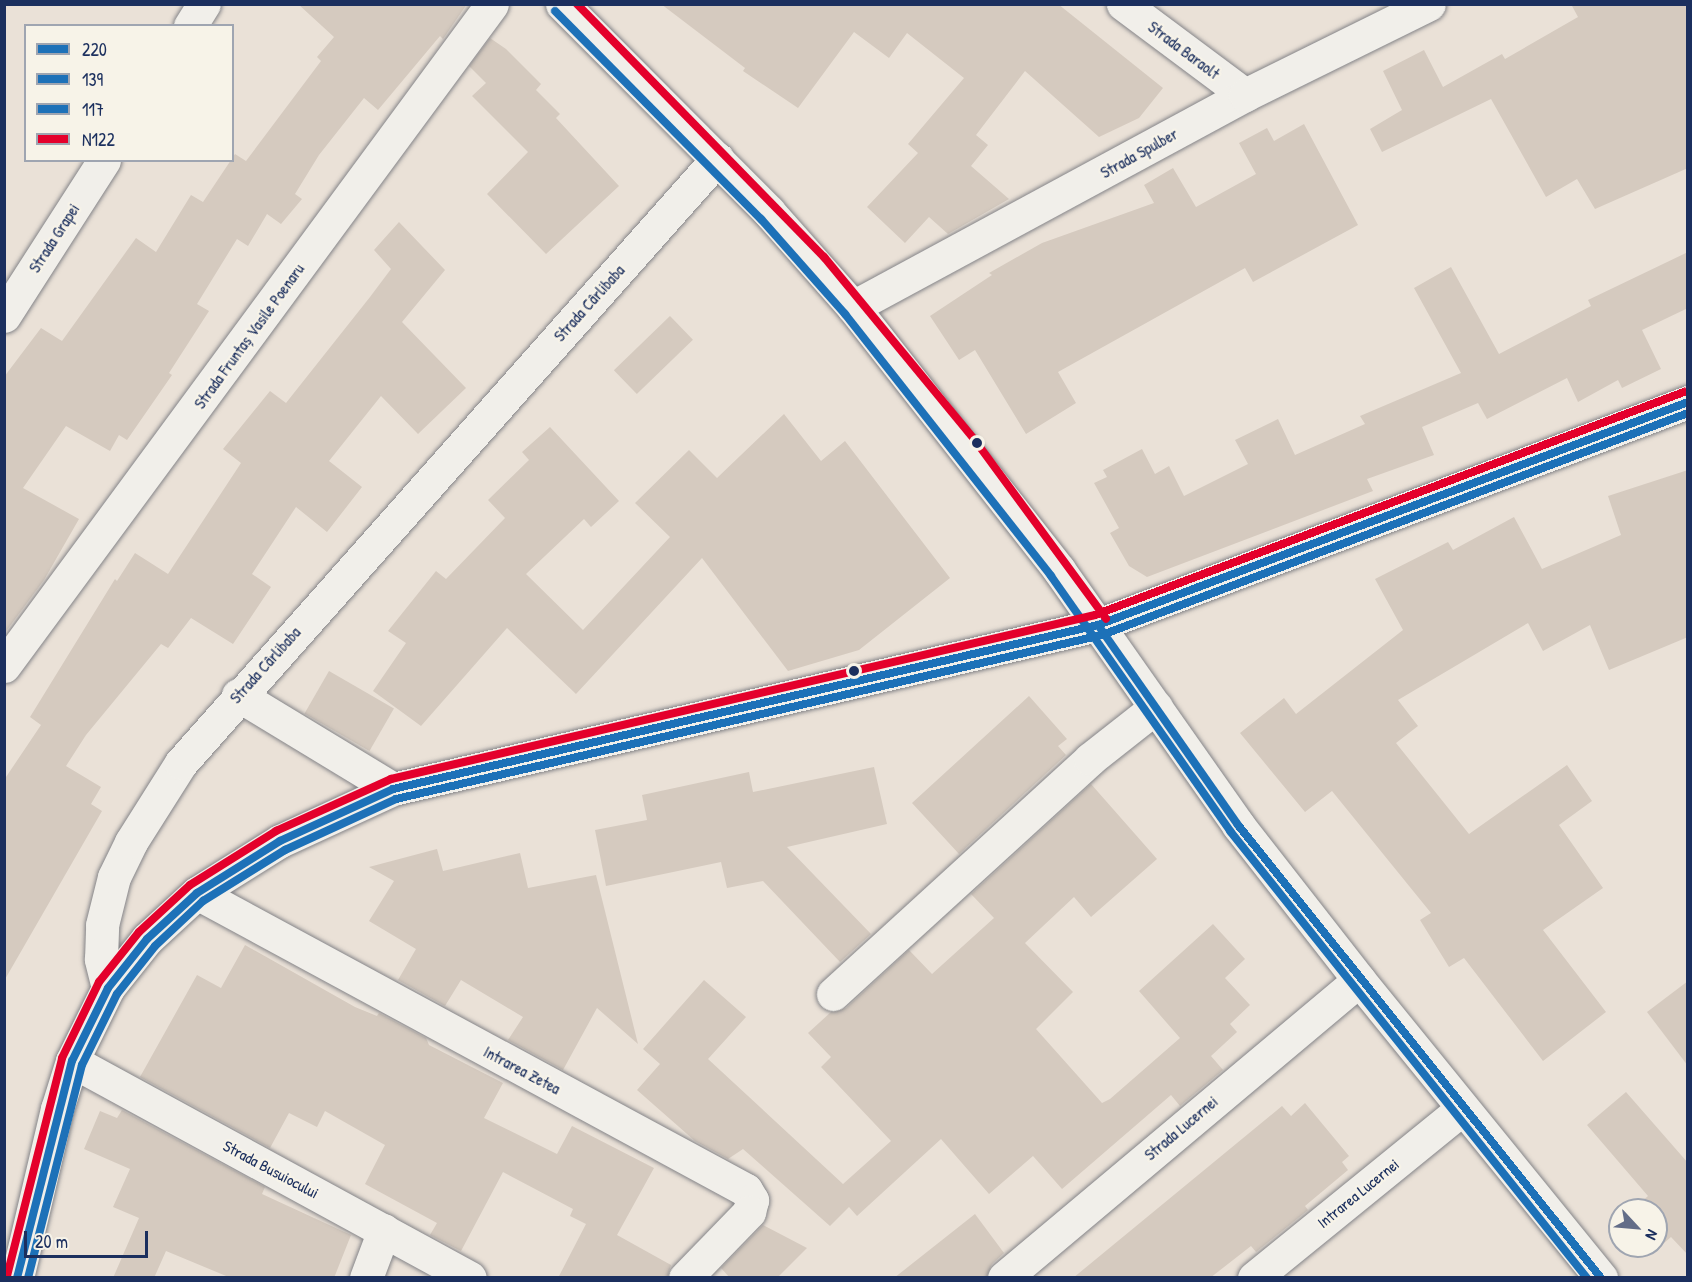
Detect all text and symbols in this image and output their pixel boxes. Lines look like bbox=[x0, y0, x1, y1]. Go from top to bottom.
street label: Strada Baraolt bbox=[1144, 17, 1224, 83]
legend bbox=[24, 24, 234, 162]
text: 220 bbox=[82, 37, 107, 62]
text: 139 bbox=[82, 67, 103, 92]
text: 117 bbox=[82, 97, 104, 122]
street label: Strada Spulber bbox=[1097, 124, 1181, 182]
text: N122 bbox=[82, 127, 115, 152]
street label: Strada Grapei bbox=[25, 200, 83, 276]
street label: Strada Fruntaș Vasile Poenaru bbox=[190, 260, 308, 412]
street label: Strada Cârlibaba bbox=[550, 261, 628, 345]
unlabelled marker bbox=[971, 437, 983, 449]
street label: Strada Cârlibaba bbox=[226, 623, 304, 707]
unlabelled marker bbox=[848, 665, 860, 677]
street label: Intrarea Zetea bbox=[480, 1042, 564, 1098]
street label: Strada Lucernei bbox=[1140, 1092, 1222, 1164]
street label: Strada Busuiocului bbox=[220, 1136, 322, 1202]
street label: Intrarea Lucernei bbox=[1313, 1154, 1403, 1232]
north arrow bbox=[1608, 1198, 1668, 1258]
scale bar bbox=[27, 1219, 152, 1257]
text: N bbox=[1641, 1226, 1664, 1244]
text: 20 m bbox=[35, 1229, 68, 1254]

